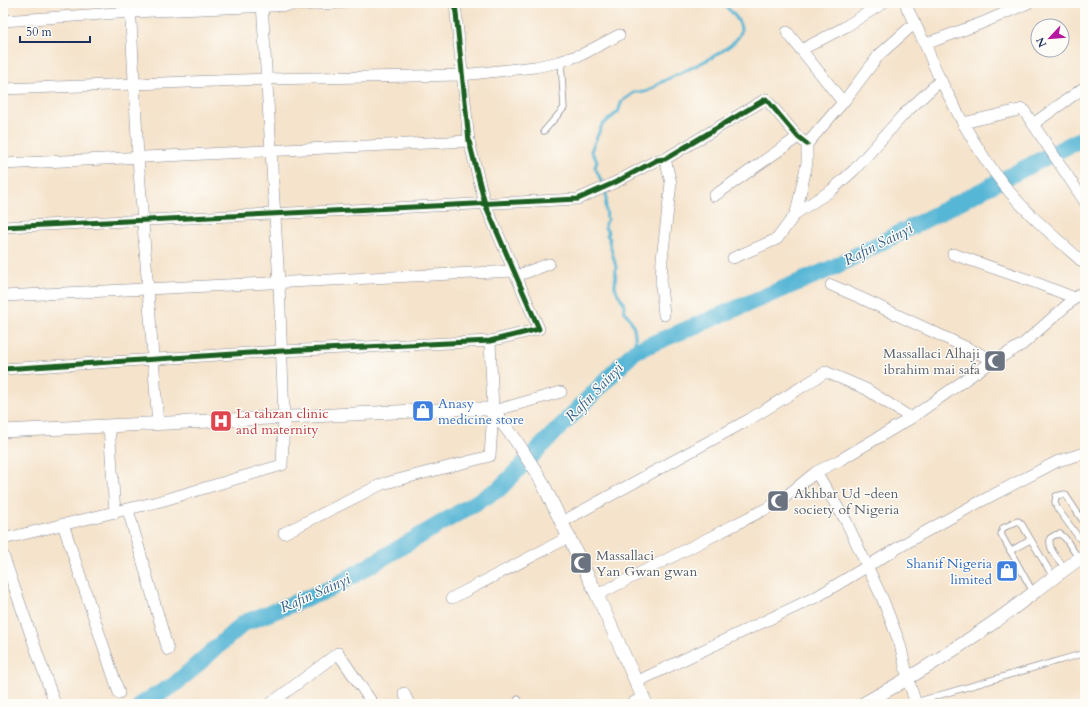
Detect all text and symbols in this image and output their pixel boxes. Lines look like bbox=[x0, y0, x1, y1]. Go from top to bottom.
scale bar bbox=[20, 18, 90, 44]
north arrow bbox=[1030, 18, 1070, 58]
text: 50 m bbox=[26, 24, 53, 40]
text: N bbox=[1032, 34, 1050, 50]
water label: Rafin Sainyi bbox=[840, 218, 917, 270]
place label: Massallaci Alhaji ibrahim mai safa bbox=[883, 344, 980, 379]
mosque icon: Massallaci Alhaji ibrahim mai safa bbox=[982, 348, 1008, 374]
water label: Rafin Sainyi bbox=[561, 357, 628, 426]
place label: Anasy medicine store bbox=[438, 394, 524, 429]
shop icon: Anasy medicine store bbox=[410, 398, 436, 424]
place label: La tahzan clinic and maternity bbox=[236, 404, 329, 439]
hospital icon: La tahzan clinic and maternity bbox=[208, 408, 234, 434]
place label: Akhbar Ud -deen society of Nigeria bbox=[794, 484, 899, 519]
mosque icon: Akhbar Ud -deen society of Nigeria bbox=[765, 488, 791, 514]
place label: Massallaci Yan Gwan gwan bbox=[596, 546, 697, 581]
mosque icon: Massallaci Yan Gwan gwan bbox=[568, 550, 594, 576]
place label: Shanif Nigeria limited bbox=[906, 554, 993, 589]
shop icon: Shanif Nigeria limited bbox=[994, 558, 1020, 584]
water label: Rafin Sainyi bbox=[277, 568, 354, 617]

